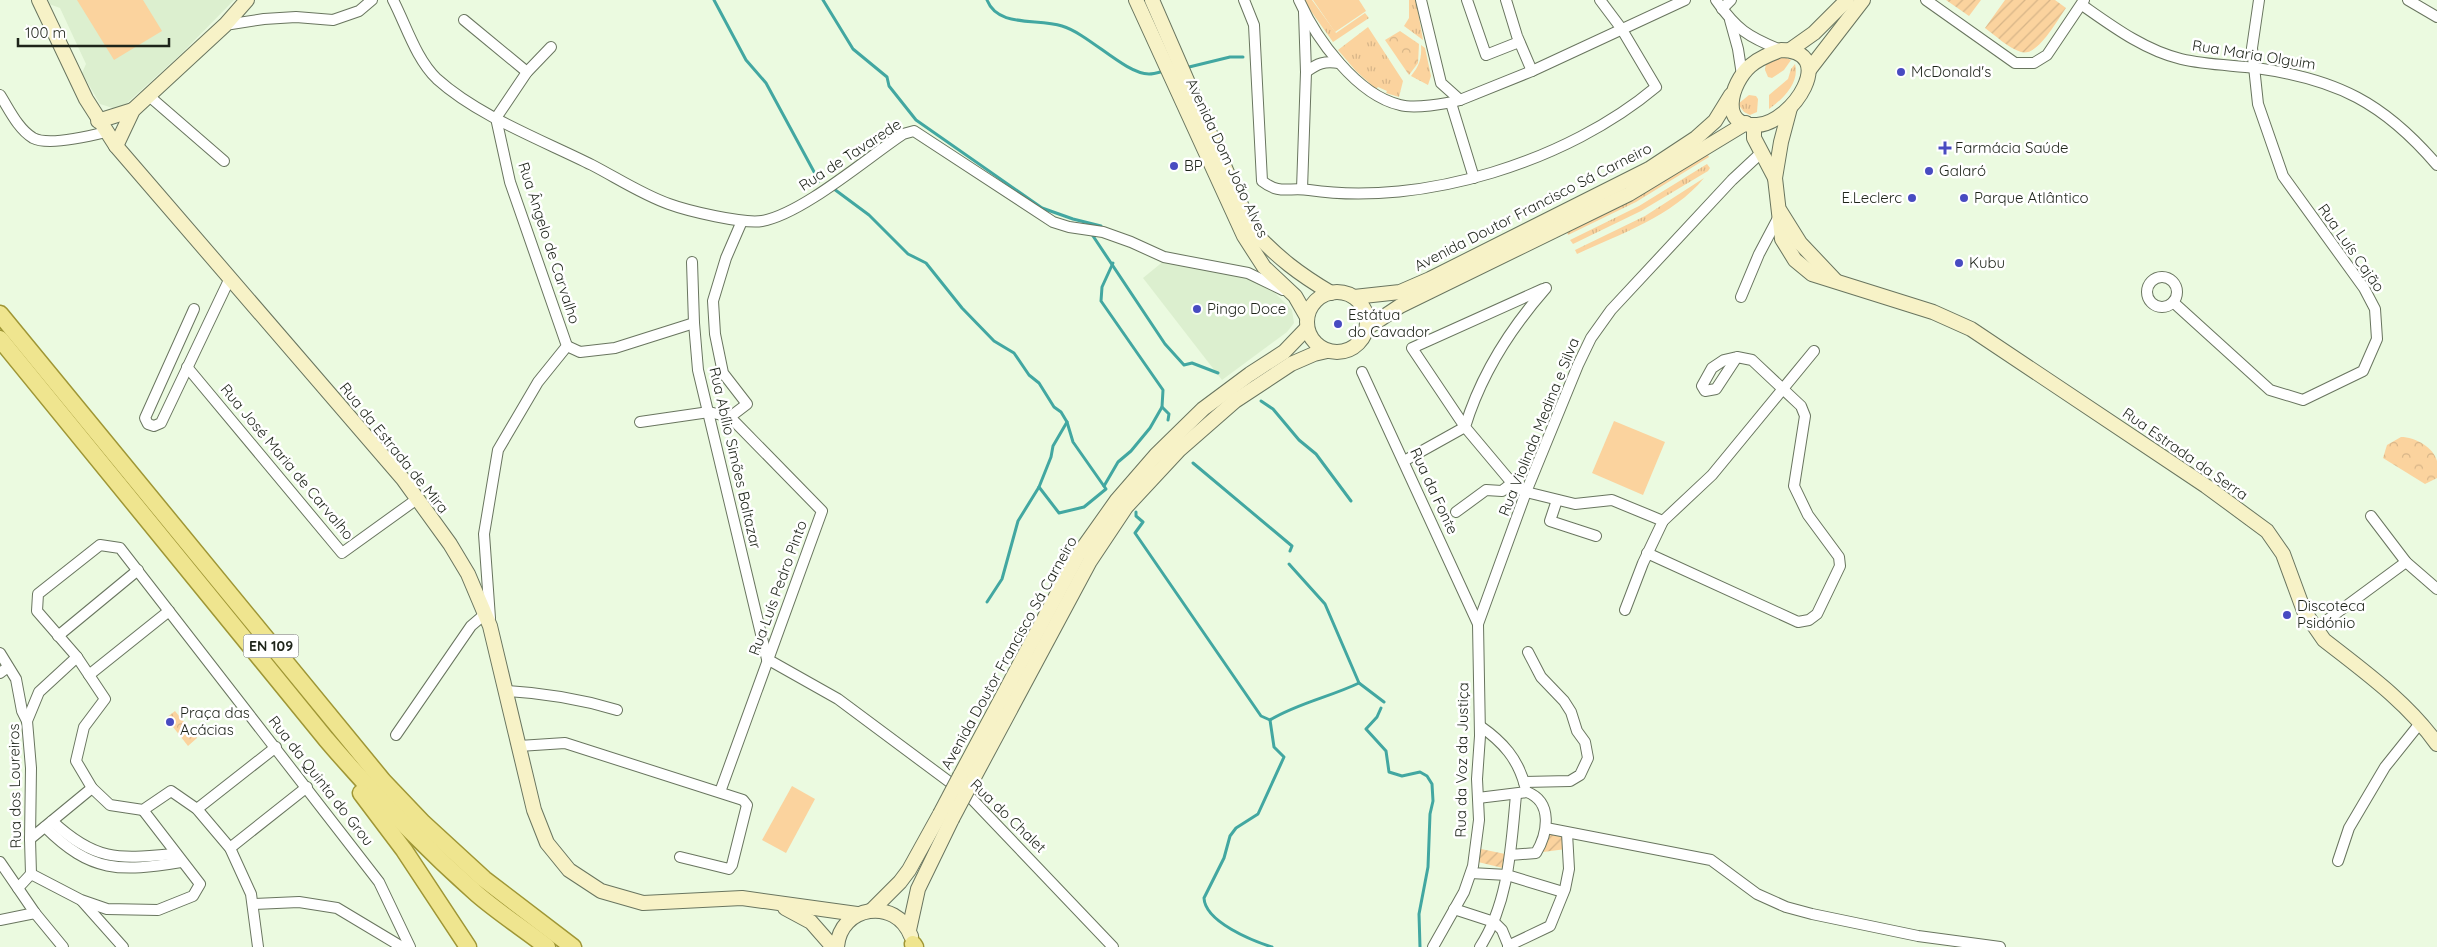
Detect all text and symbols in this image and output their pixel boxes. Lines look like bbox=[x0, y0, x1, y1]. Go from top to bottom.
scale bar bbox=[18, 15, 169, 47]
text: 100 m bbox=[25, 23, 66, 42]
street label: Rua Maria Olguim bbox=[2191, 35, 2317, 74]
place label: McDonald's bbox=[1911, 62, 1991, 81]
marker: McDonald's bbox=[1895, 66, 1907, 78]
street label: Avenida Dom João Alves bbox=[1182, 75, 1273, 240]
street label: Rua de Tavarede bbox=[795, 114, 904, 195]
street label: Avenida Doutor Francisco Sá Carneiro bbox=[1411, 138, 1655, 275]
place label: Farmácia Saúde bbox=[1955, 138, 2068, 157]
marker: Farmácia Saúde bbox=[1939, 142, 1951, 154]
place label: BP bbox=[1184, 156, 1203, 175]
street label: Rua Ângelo de Carvalho bbox=[514, 160, 585, 326]
marker: BP bbox=[1168, 160, 1180, 172]
place label: Galaró bbox=[1939, 161, 1986, 180]
marker: Galaró bbox=[1923, 165, 1935, 177]
place label: E.Leclerc bbox=[1842, 188, 1902, 207]
place label: Parque Atlântico bbox=[1974, 188, 2089, 207]
marker: E.Leclerc bbox=[1906, 192, 1918, 204]
marker: Parque Atlântico bbox=[1958, 192, 1970, 204]
street label: Rua Luís Cajão bbox=[2314, 200, 2389, 296]
place label: Kubu bbox=[1969, 253, 2005, 272]
marker: Kubu bbox=[1953, 257, 1965, 269]
place label: Pingo Doce bbox=[1207, 299, 1286, 318]
marker: Pingo Doce bbox=[1191, 303, 1203, 315]
place label: Estátua do Cavador bbox=[1348, 305, 1430, 341]
marker: Estátua do Cavador bbox=[1332, 318, 1344, 330]
street label: Rua Violinda Medina e Silva bbox=[1494, 335, 1583, 519]
street label: Rua Abílio Simões Baltazar bbox=[705, 365, 766, 551]
street label: Rua da Estrada de Mira bbox=[336, 378, 453, 517]
street label: Rua José Maria de Carvalho bbox=[217, 380, 358, 543]
street label: Rua Estrada da Serra bbox=[2119, 403, 2252, 504]
street label: Rua da Fonte bbox=[1406, 444, 1463, 537]
street label: Rua Luís Pedro Pinto bbox=[744, 518, 811, 658]
street label: Avenida Doutor Francisco Sá Carneiro bbox=[936, 533, 1081, 773]
place label: Discoteca Psidónio bbox=[2297, 596, 2365, 632]
marker: Discoteca Psidónio bbox=[2281, 609, 2293, 621]
road number: EN 109 bbox=[244, 634, 298, 658]
street label: Rua da Voz da Justiça bbox=[1451, 682, 1472, 838]
place label: Praça das Acácias bbox=[180, 703, 250, 739]
street label: Rua da Quinta do Grou bbox=[265, 712, 378, 850]
marker: Praça das Acácias bbox=[164, 716, 176, 728]
street label: Rua dos Loureiros bbox=[4, 723, 25, 849]
street label: Rua do Chalet bbox=[966, 775, 1050, 857]

